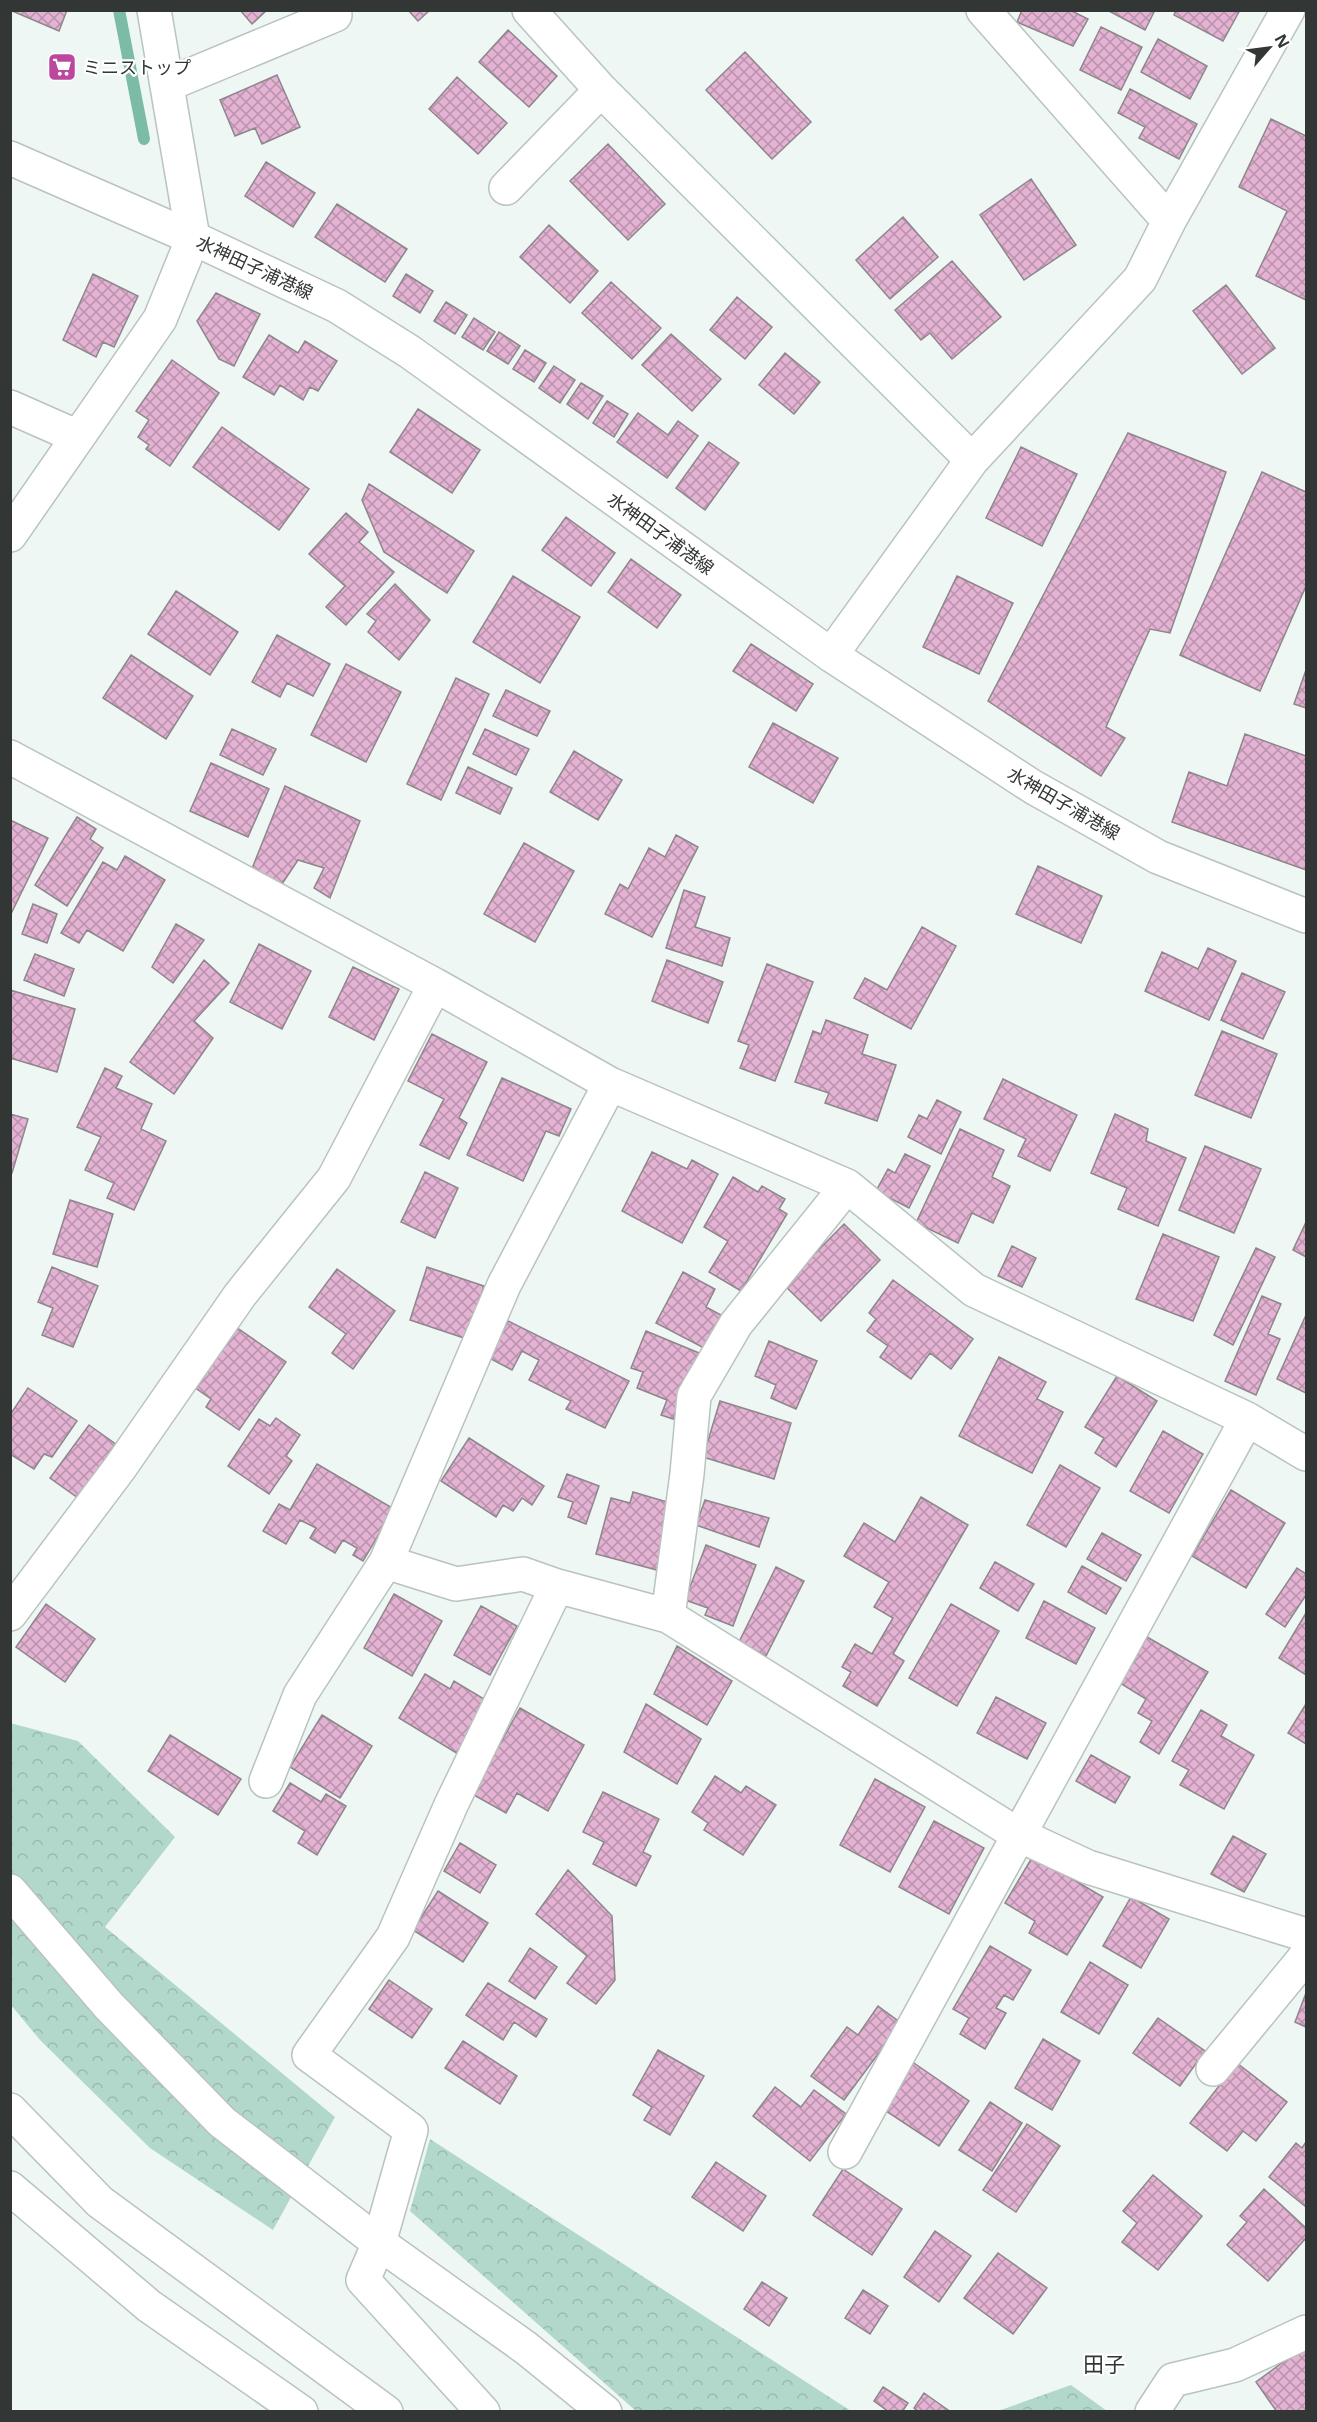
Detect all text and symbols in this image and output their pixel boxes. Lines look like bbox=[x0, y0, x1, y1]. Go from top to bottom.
north arrow bbox=[1239, 18, 1299, 78]
text: N bbox=[1269, 30, 1295, 52]
supermarket icon: ミニストップ bbox=[46, 51, 78, 83]
place label: ミニストップ bbox=[83, 55, 191, 79]
street label: 水神田子浦港線 bbox=[193, 229, 317, 305]
street label: 水神田子浦港線 bbox=[603, 486, 719, 580]
street label: 水神田子浦港線 bbox=[1003, 761, 1125, 845]
district label: 田子 bbox=[1083, 2350, 1125, 2378]

